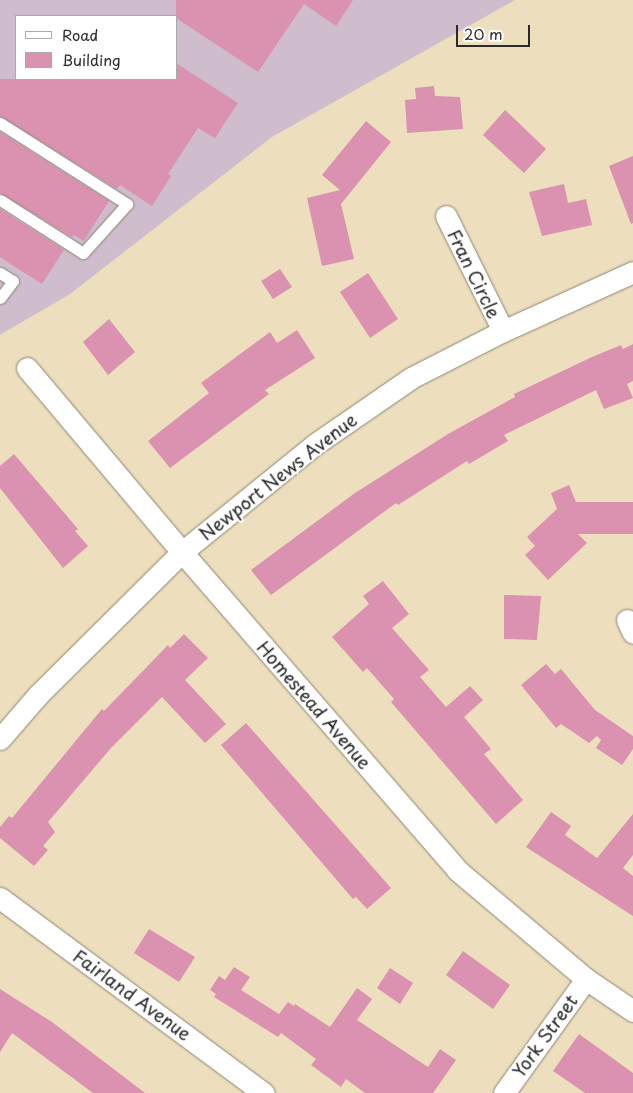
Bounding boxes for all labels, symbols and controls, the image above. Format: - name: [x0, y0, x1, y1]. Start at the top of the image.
- legend: [15, 15, 178, 80]
- scale bar: [458, 15, 532, 47]
- text: 20 m: [464, 22, 503, 45]
- text: Road: [62, 23, 98, 46]
- text: Building: [62, 48, 121, 71]
- street label: Fran Circle: [443, 226, 505, 322]
- street label: Newport News Avenue: [195, 408, 361, 546]
- street label: Homestead Avenue: [253, 637, 375, 773]
- street label: Fairland Avenue: [69, 945, 195, 1045]
- street label: York Street: [508, 990, 582, 1082]

